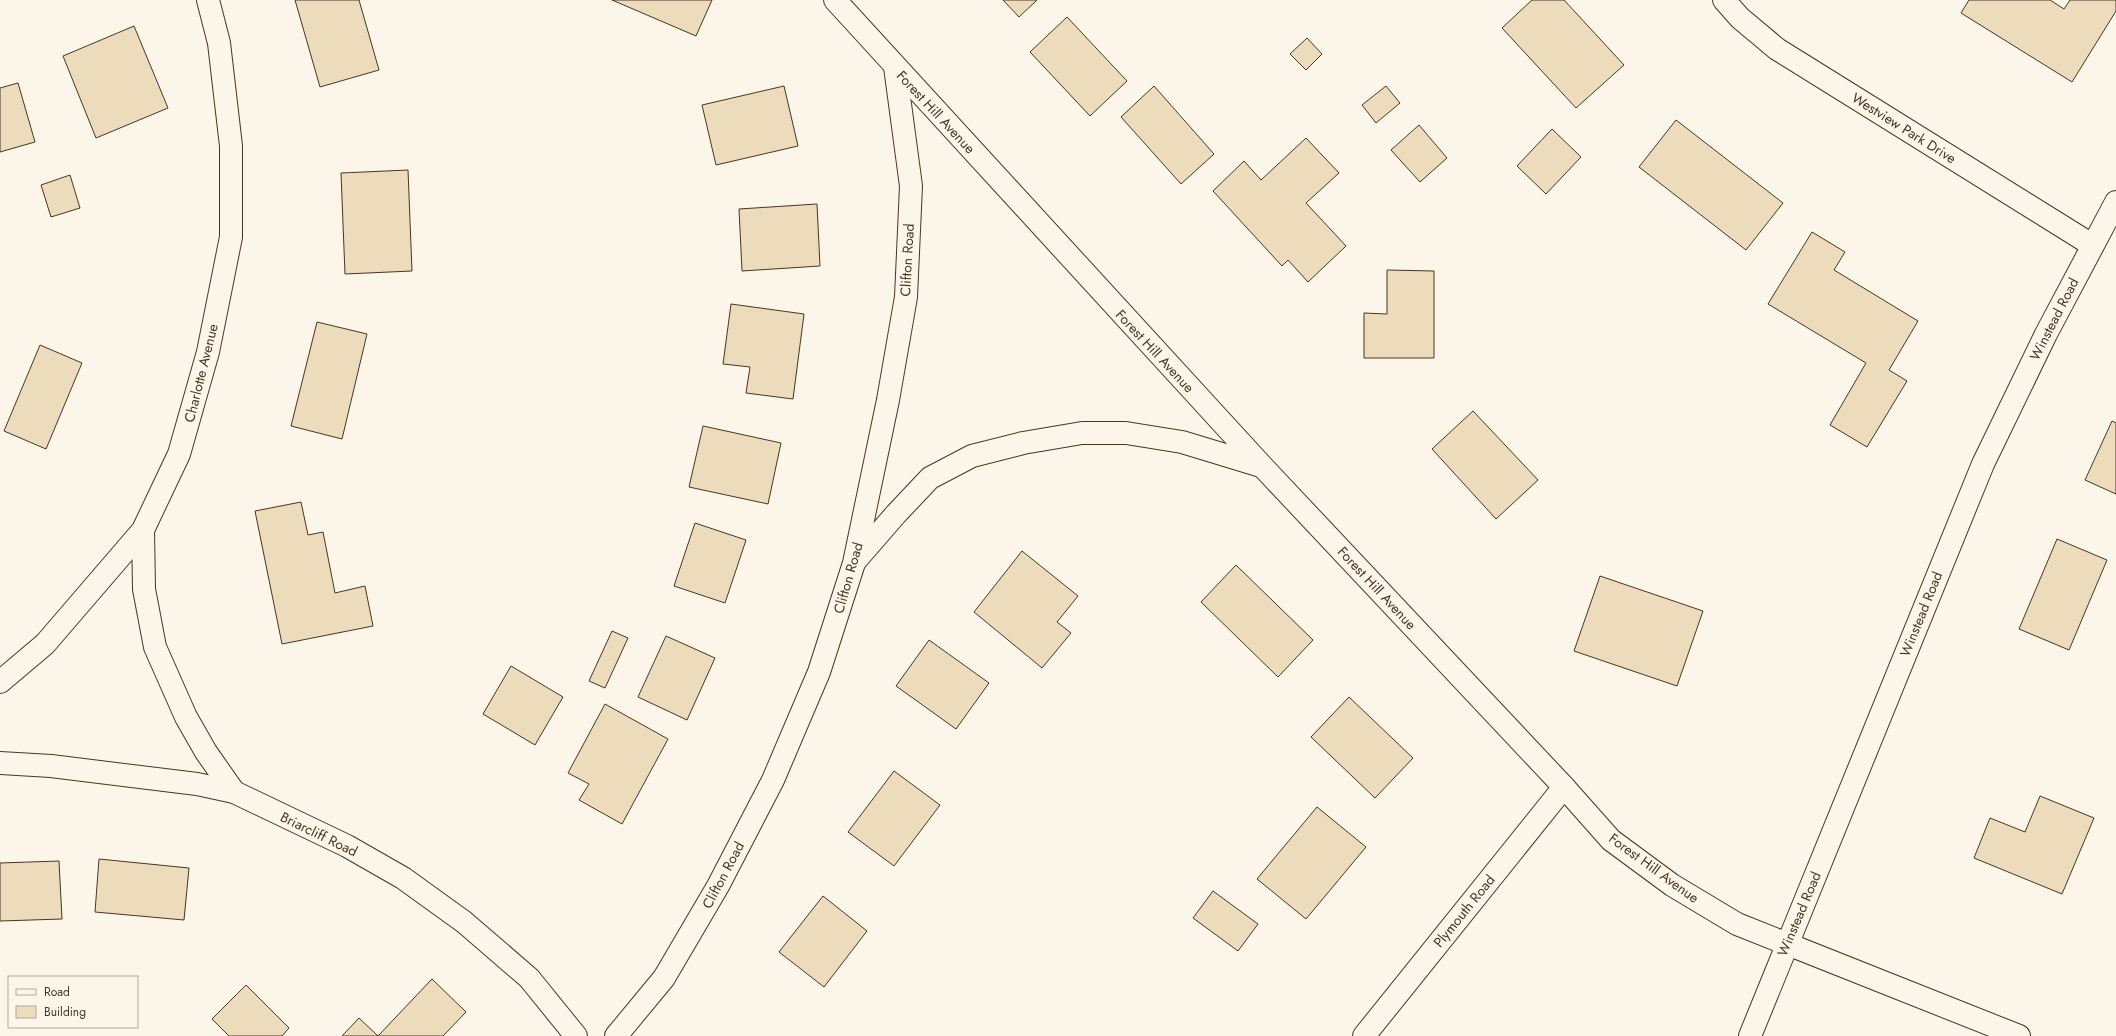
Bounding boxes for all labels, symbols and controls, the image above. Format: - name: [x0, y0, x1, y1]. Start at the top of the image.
- street label: Forest Hill Avenue: [892, 66, 980, 158]
- street label: Westview Park Drive: [1848, 88, 1960, 168]
- street label: Clifton Road: [895, 223, 919, 297]
- street label: Winstead Road: [2025, 274, 2083, 364]
- street label: Forest Hill Avenue: [1111, 305, 1199, 397]
- street label: Charlotte Avenue: [179, 322, 223, 424]
- street label: Clifton Road: [828, 540, 868, 616]
- street label: Forest Hill Avenue: [1333, 542, 1421, 634]
- street label: Winstead Road: [1895, 568, 1947, 660]
- street label: Briarcliff Road: [277, 807, 361, 861]
- street label: Forest Hill Avenue: [1605, 828, 1703, 908]
- street label: Clifton Road: [697, 838, 749, 912]
- street label: Winstead Road: [1772, 869, 1826, 959]
- street label: Plymouth Road: [1429, 870, 1499, 952]
- legend: [8, 976, 138, 1028]
- text: Road: [44, 983, 70, 1001]
- text: Building: [44, 1003, 86, 1021]

